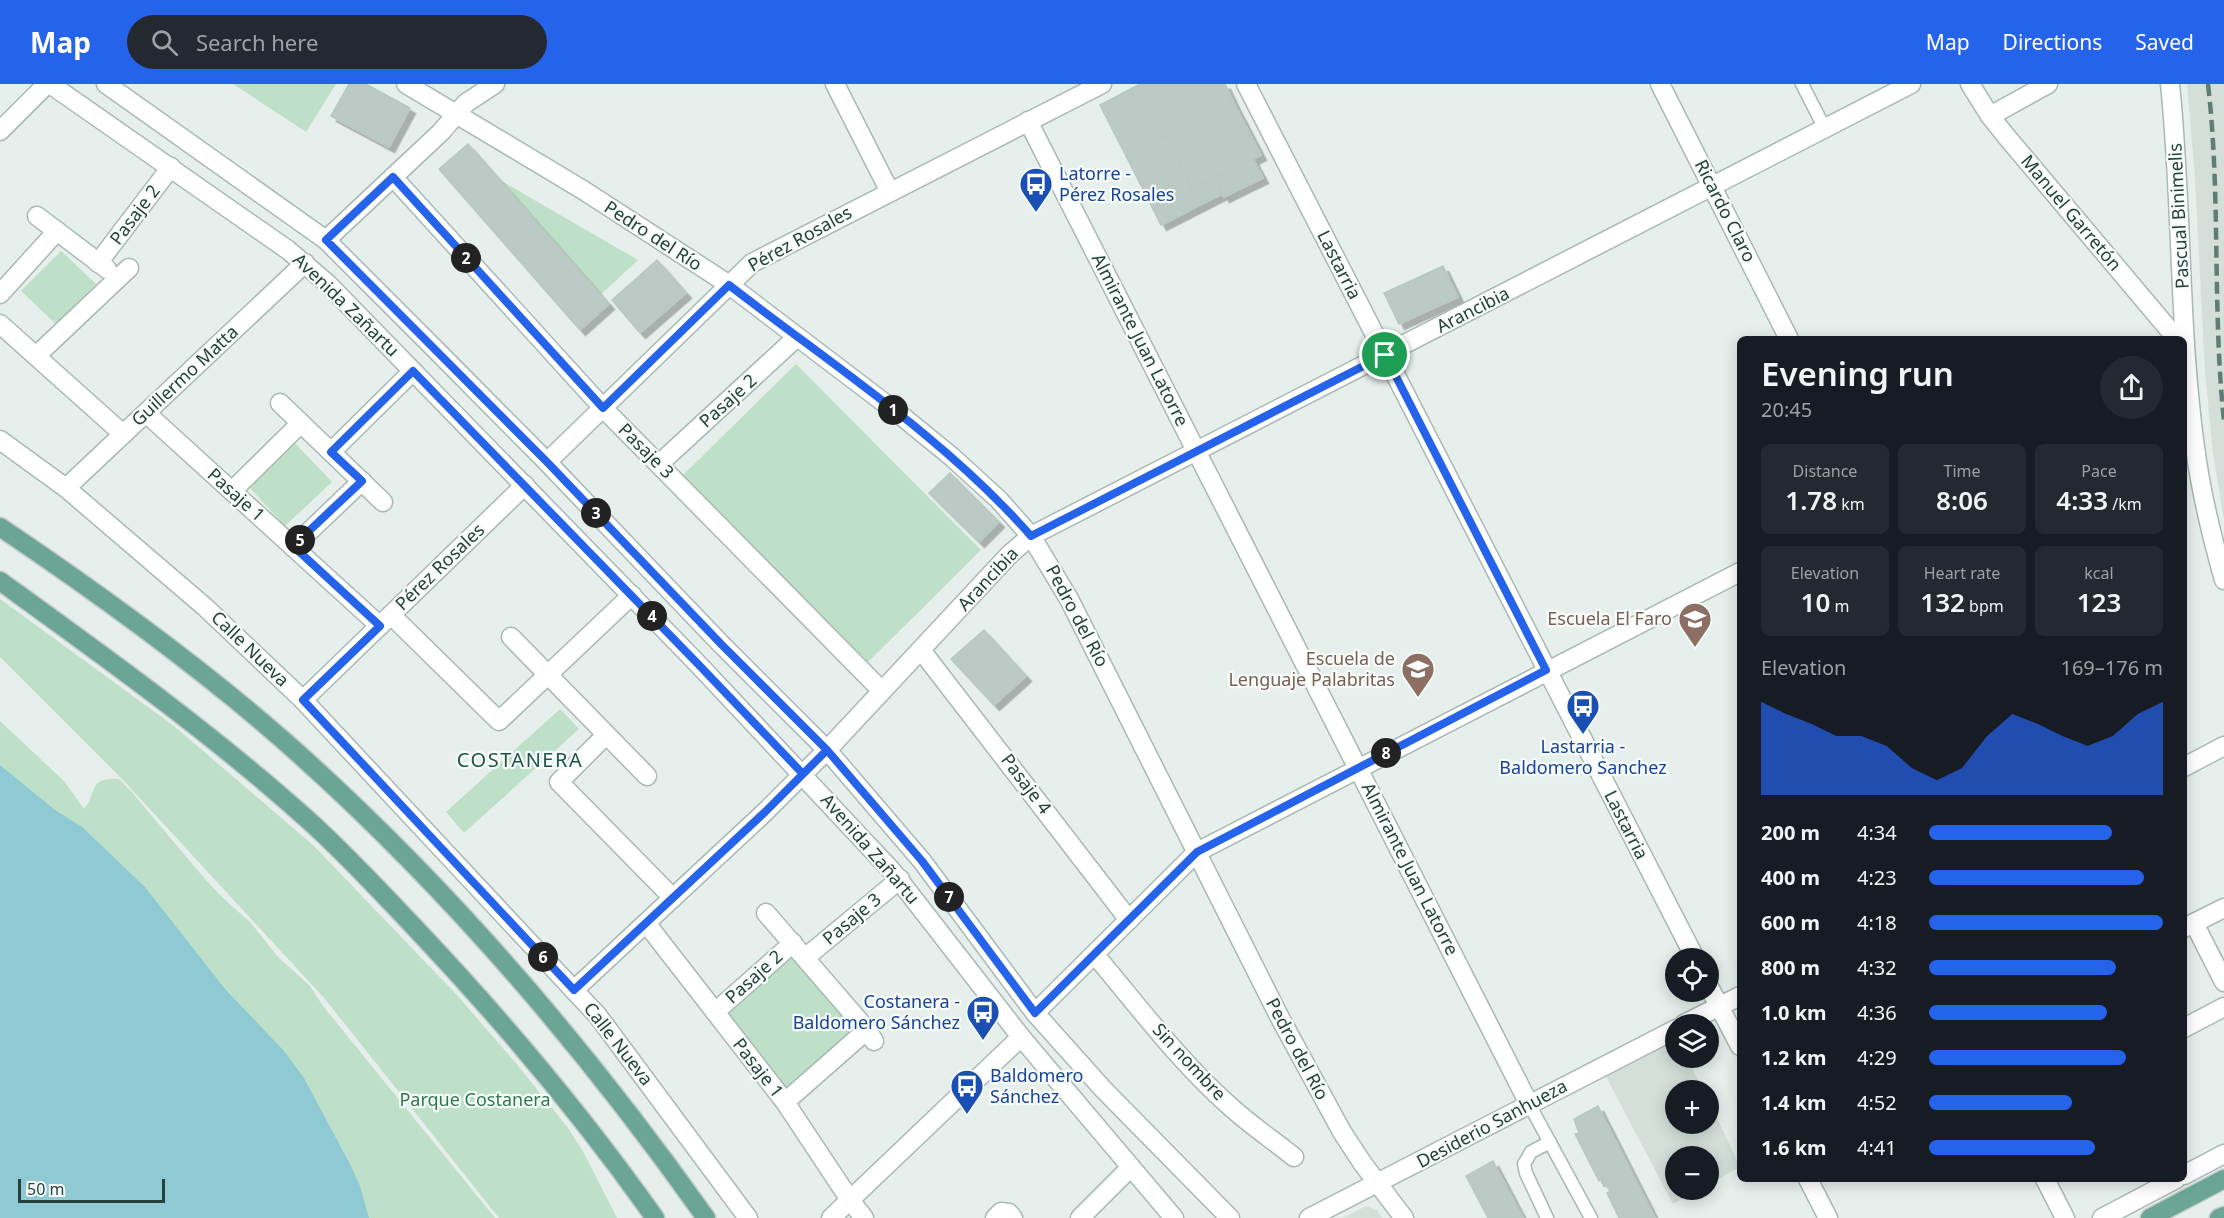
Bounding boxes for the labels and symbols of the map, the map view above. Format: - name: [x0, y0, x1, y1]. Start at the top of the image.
- street label: Pascual Binimelis: [2162, 143, 2194, 289]
- street label: Manuel Garretón: [2016, 149, 2127, 275]
- street label: Ricardo Claro: [1690, 155, 1762, 266]
- place label: Latorre - Pérez Rosales: [1059, 161, 1174, 206]
- bus stop icon: Latorre - Pérez Rosales: [1018, 166, 1054, 213]
- street label: Pasaje 2: [104, 179, 165, 249]
- street label: Pedro del Río: [600, 195, 707, 276]
- street label: Pérez Rosales: [743, 200, 856, 277]
- street label: Lastarria: [1312, 226, 1367, 303]
- pin: 2: [451, 243, 481, 273]
- street label: Avenida Zañartu: [288, 247, 405, 361]
- street label: Almirante Juan Latorre: [1087, 249, 1195, 430]
- street label: Arancibia: [1432, 281, 1513, 338]
- street label: Guillermo Matta: [126, 320, 243, 431]
- pin: [1359, 329, 1410, 380]
- street label: Pasaje 2: [693, 368, 761, 432]
- pin: 1: [878, 395, 908, 425]
- street label: Pasaje 3: [614, 417, 680, 483]
- street label: Pasaje 1: [203, 462, 271, 526]
- pin: 3: [581, 498, 611, 528]
- street label: Pérez Rosales: [389, 518, 489, 615]
- pin: 5: [285, 525, 315, 555]
- street label: Arancibia: [952, 541, 1023, 615]
- street label: Pedro del Río: [1041, 560, 1115, 671]
- pin: 4: [637, 601, 667, 631]
- school or university icon: Escuela El Faro: [1677, 601, 1713, 648]
- street label: Calle Nueva: [207, 605, 295, 691]
- place label: Escuela El Faro: [1547, 606, 1672, 630]
- place label: Escuela de Lenguaje Palabritas: [1228, 646, 1395, 691]
- school or university icon: Escuela de Lenguaje Palabritas: [1400, 651, 1436, 698]
- bus stop icon: Lastarria - Baldomero Sanchez: [1565, 688, 1601, 735]
- place label: Lastarria - Baldomero Sanchez: [1499, 734, 1667, 779]
- pin: 8: [1371, 738, 1401, 768]
- district label: COSTANERA: [457, 746, 583, 773]
- street label: Pasaje 4: [996, 748, 1057, 818]
- street label: Almirante Juan Latorre: [1357, 778, 1465, 959]
- street label: Lastarria: [1599, 786, 1654, 863]
- street label: Avenida Zañartu: [816, 788, 925, 909]
- pin: 7: [934, 882, 964, 912]
- street label: Pasaje 3: [817, 887, 886, 950]
- pin: 6: [528, 942, 558, 972]
- street label: Pasaje 2: [719, 944, 787, 1008]
- place label: Costanera - Baldomero Sánchez: [793, 989, 960, 1034]
- street label: Pedro del Río: [1261, 993, 1335, 1104]
- bus stop icon: Costanera - Baldomero Sánchez: [965, 994, 1001, 1041]
- street label: Calle Nueva: [579, 997, 659, 1090]
- street label: Sin nombre: [1148, 1017, 1232, 1105]
- street label: Pasaje 1: [728, 1033, 790, 1102]
- place label: Baldomero Sánchez: [990, 1063, 1083, 1108]
- bus stop icon: Baldomero Sánchez: [949, 1068, 985, 1115]
- street label: Desiderio Sanhueza: [1412, 1073, 1571, 1173]
- park label: Parque Costanera: [399, 1087, 551, 1111]
- scale bar: [18, 1176, 165, 1204]

